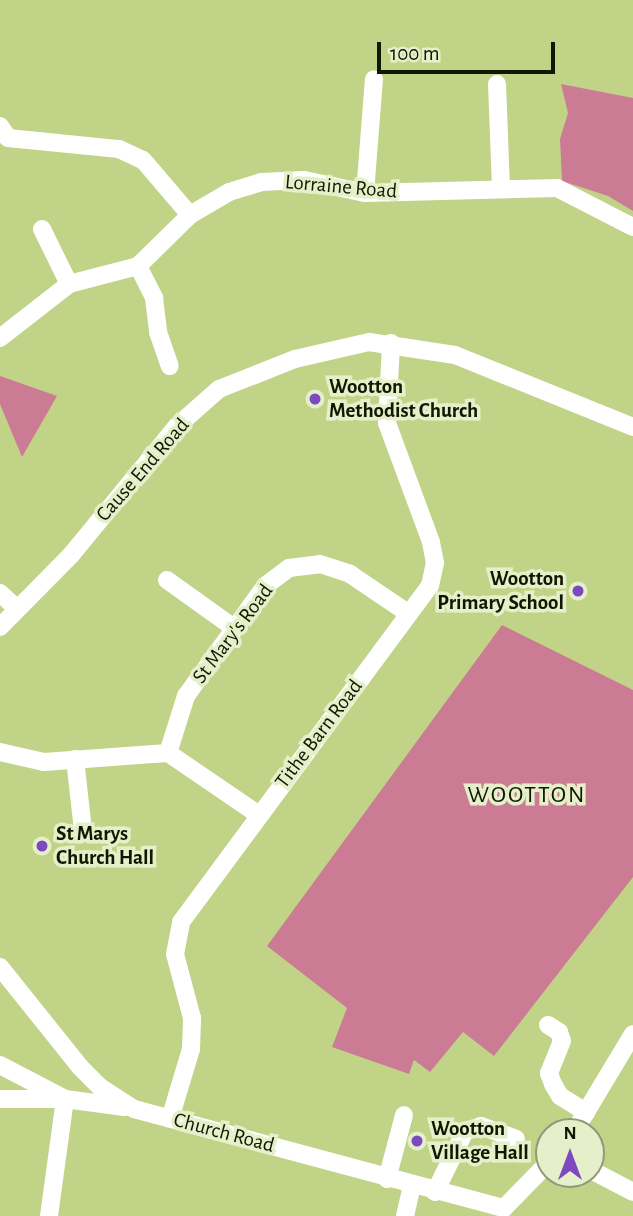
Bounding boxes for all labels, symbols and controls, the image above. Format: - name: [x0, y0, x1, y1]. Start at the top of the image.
- scale bar: [381, 28, 560, 72]
- text: 100 m: [390, 43, 440, 64]
- street label: Lorraine Road: [284, 170, 398, 204]
- place label: Wootton Methodist Church: [329, 374, 478, 424]
- marker: Wootton Methodist Church: [307, 391, 323, 407]
- street label: Cause End Road: [91, 413, 195, 527]
- place label: Wootton Primary School: [437, 566, 564, 616]
- street label: St Mary's Road: [187, 579, 279, 689]
- marker: Wootton Primary School: [570, 583, 586, 599]
- street label: Tithe Barn Road: [270, 675, 368, 793]
- district label: WOOTTON: [468, 782, 586, 810]
- place label: St Marys Church Hall: [56, 821, 154, 871]
- marker: St Marys Church Hall: [34, 838, 50, 854]
- street label: Church Road: [171, 1107, 277, 1159]
- place label: Wootton Village Hall: [431, 1116, 529, 1166]
- north arrow: [535, 1118, 605, 1188]
- text: N: [563, 1124, 577, 1143]
- marker: Wootton Village Hall: [409, 1133, 425, 1149]

